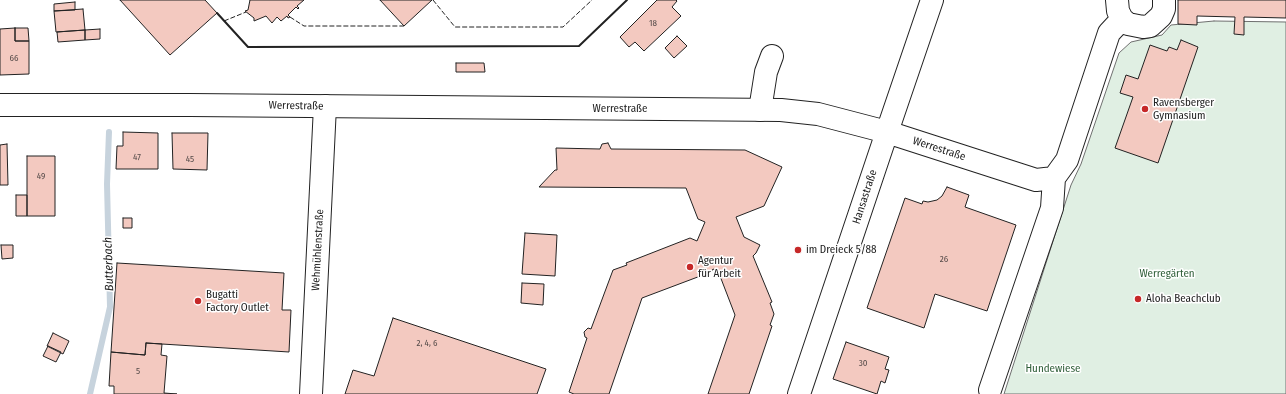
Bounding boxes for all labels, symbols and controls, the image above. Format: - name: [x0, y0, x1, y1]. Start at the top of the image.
- house number: 18: [649, 18, 657, 28]
- house number: 66: [10, 53, 18, 63]
- place label: Ravensberger Gymnasium: [1153, 96, 1214, 122]
- street label: Werrestraße: [268, 99, 324, 113]
- street label: Werrestraße: [593, 102, 647, 116]
- marker: Ravensberger Gymnasium: [1140, 104, 1150, 114]
- street label: Werrestraße: [911, 134, 967, 164]
- house number: 47: [133, 152, 141, 162]
- house number: 45: [186, 154, 194, 164]
- street label: Hansastraße: [850, 168, 880, 226]
- house number: 49: [37, 171, 45, 181]
- street label: Wehmühlenstraße: [309, 209, 327, 291]
- water label: Butterbach: [101, 237, 117, 291]
- place label: im Dreieck 5/88: [806, 243, 876, 257]
- marker: im Dreieck 5/88: [793, 245, 803, 255]
- place label: Agentur für Arbeit: [698, 254, 741, 280]
- house number: 26: [940, 254, 948, 264]
- marker: Agentur für Arbeit: [685, 262, 695, 272]
- park label: Werregärten: [1139, 267, 1195, 281]
- place label: Bugatti Factory Outlet: [206, 288, 269, 314]
- place label: Aloha Beachclub: [1146, 292, 1221, 306]
- marker: Aloha Beachclub: [1133, 294, 1143, 304]
- marker: Bugatti Factory Outlet: [193, 296, 203, 306]
- house number: 2, 4, 6: [417, 338, 437, 348]
- house number: 30: [859, 358, 867, 368]
- park label: Hundewiese: [1025, 362, 1081, 376]
- house number: 5: [136, 366, 140, 376]

